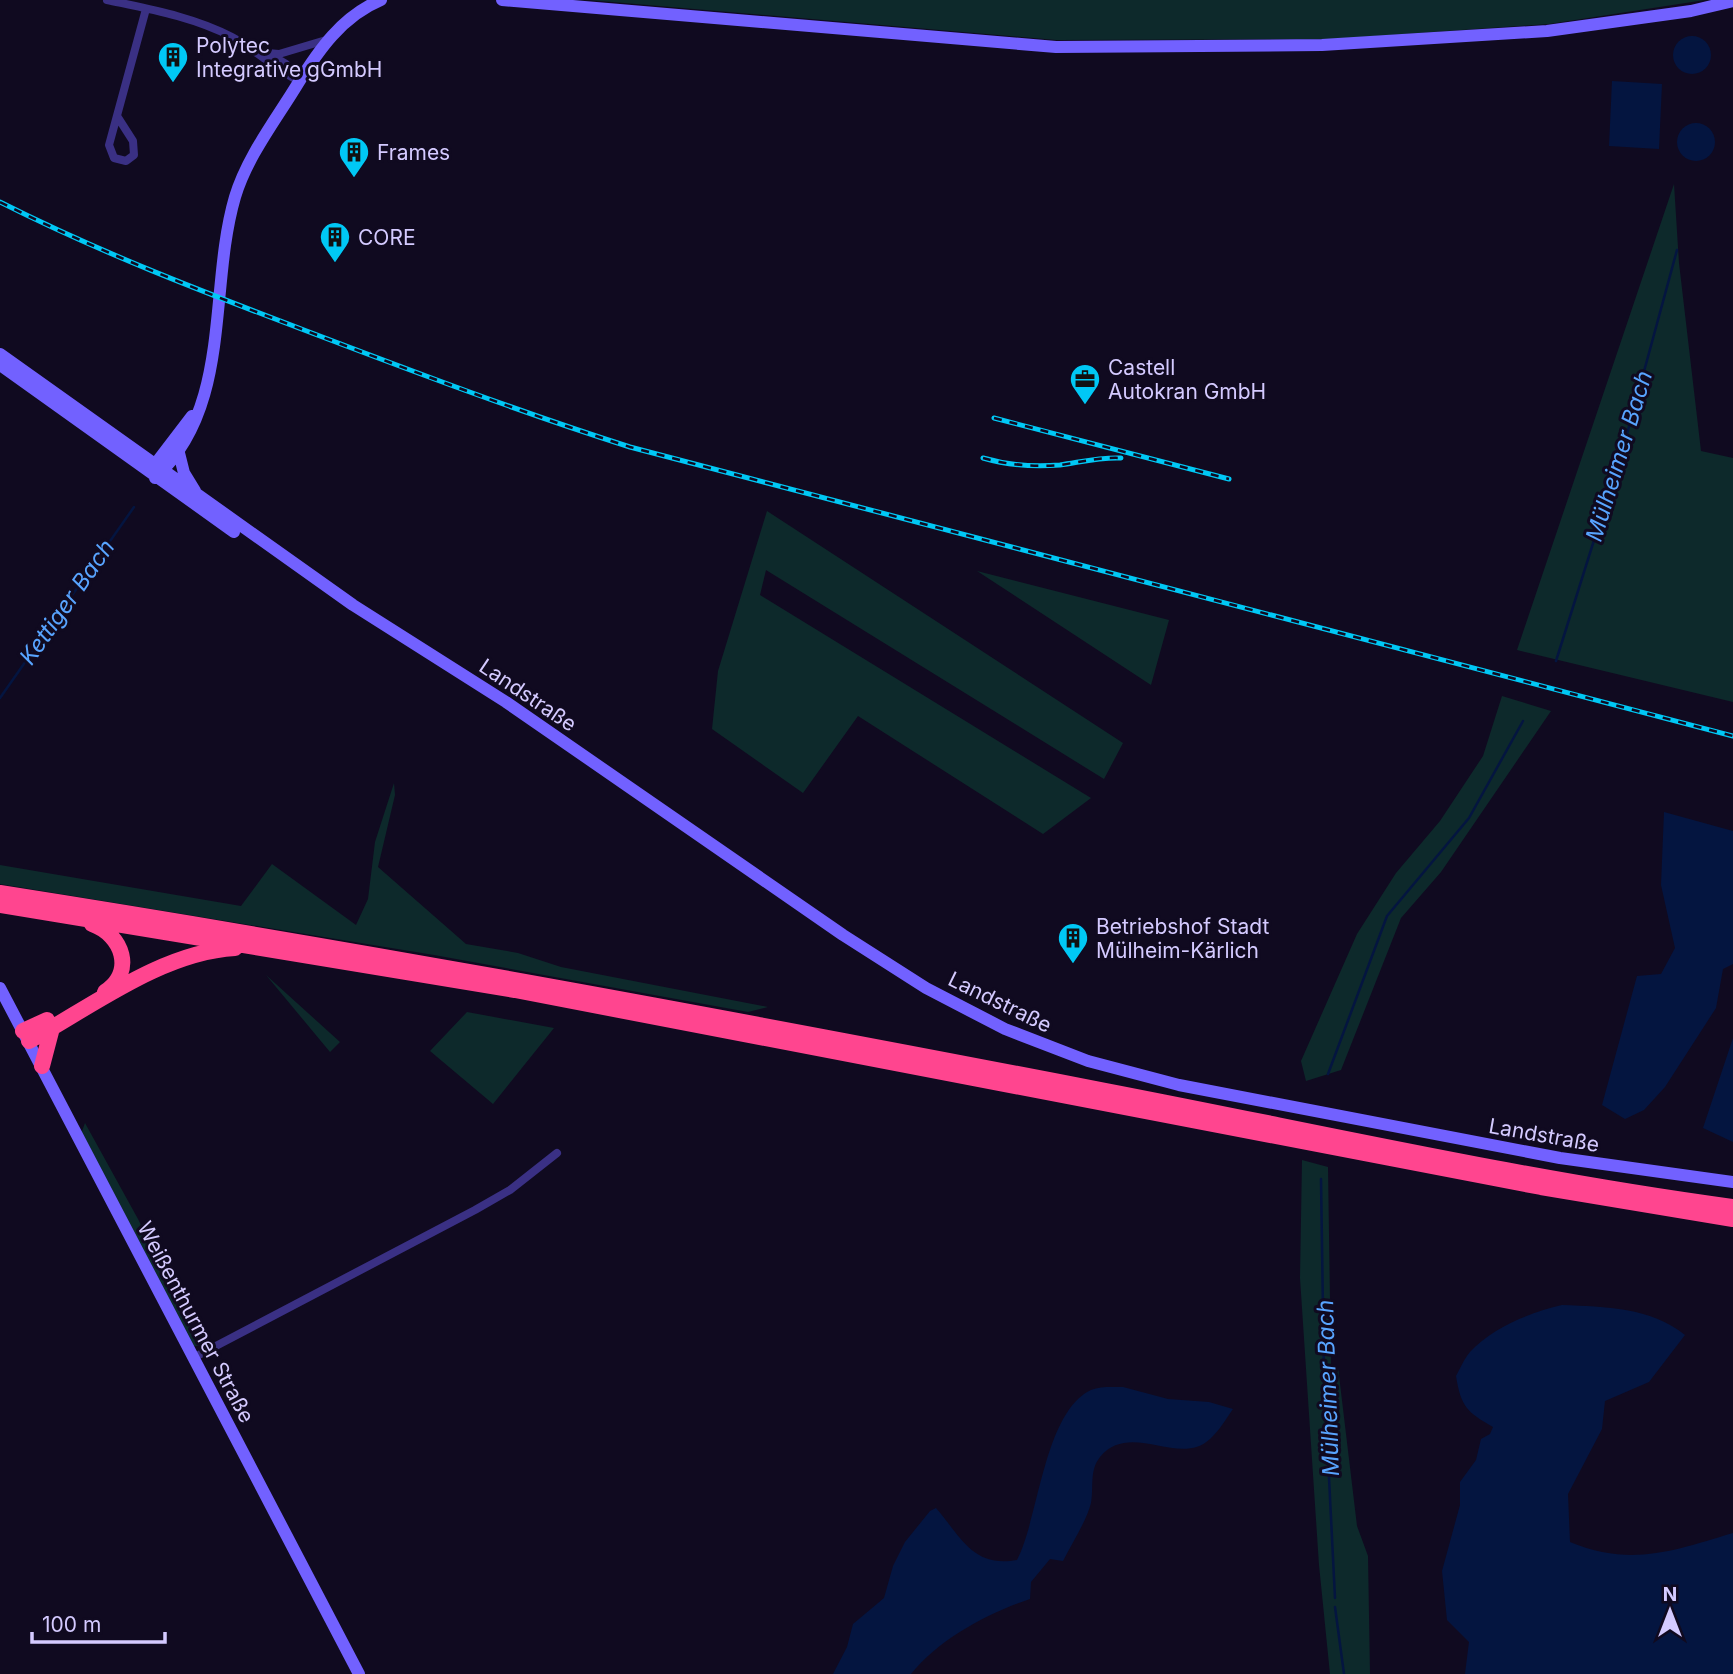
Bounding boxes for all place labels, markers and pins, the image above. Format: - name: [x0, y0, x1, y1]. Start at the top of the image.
- place label: Polytec Integrative gGmbH: [196, 33, 382, 82]
- building icon: Polytec Integrative gGmbH: [156, 40, 190, 84]
- building icon: Frames: [337, 135, 371, 179]
- place label: Frames: [377, 140, 450, 165]
- building icon: CORE: [318, 220, 352, 264]
- place label: CORE: [358, 225, 416, 250]
- place label: Castell Autokran GmbH: [1108, 355, 1266, 404]
- office icon: Castell Autokran GmbH: [1068, 362, 1102, 406]
- place label: Betriebshof Stadt Mülheim-Kärlich: [1096, 914, 1269, 963]
- building icon: Betriebshof Stadt Mülheim-Kärlich: [1056, 921, 1090, 965]

